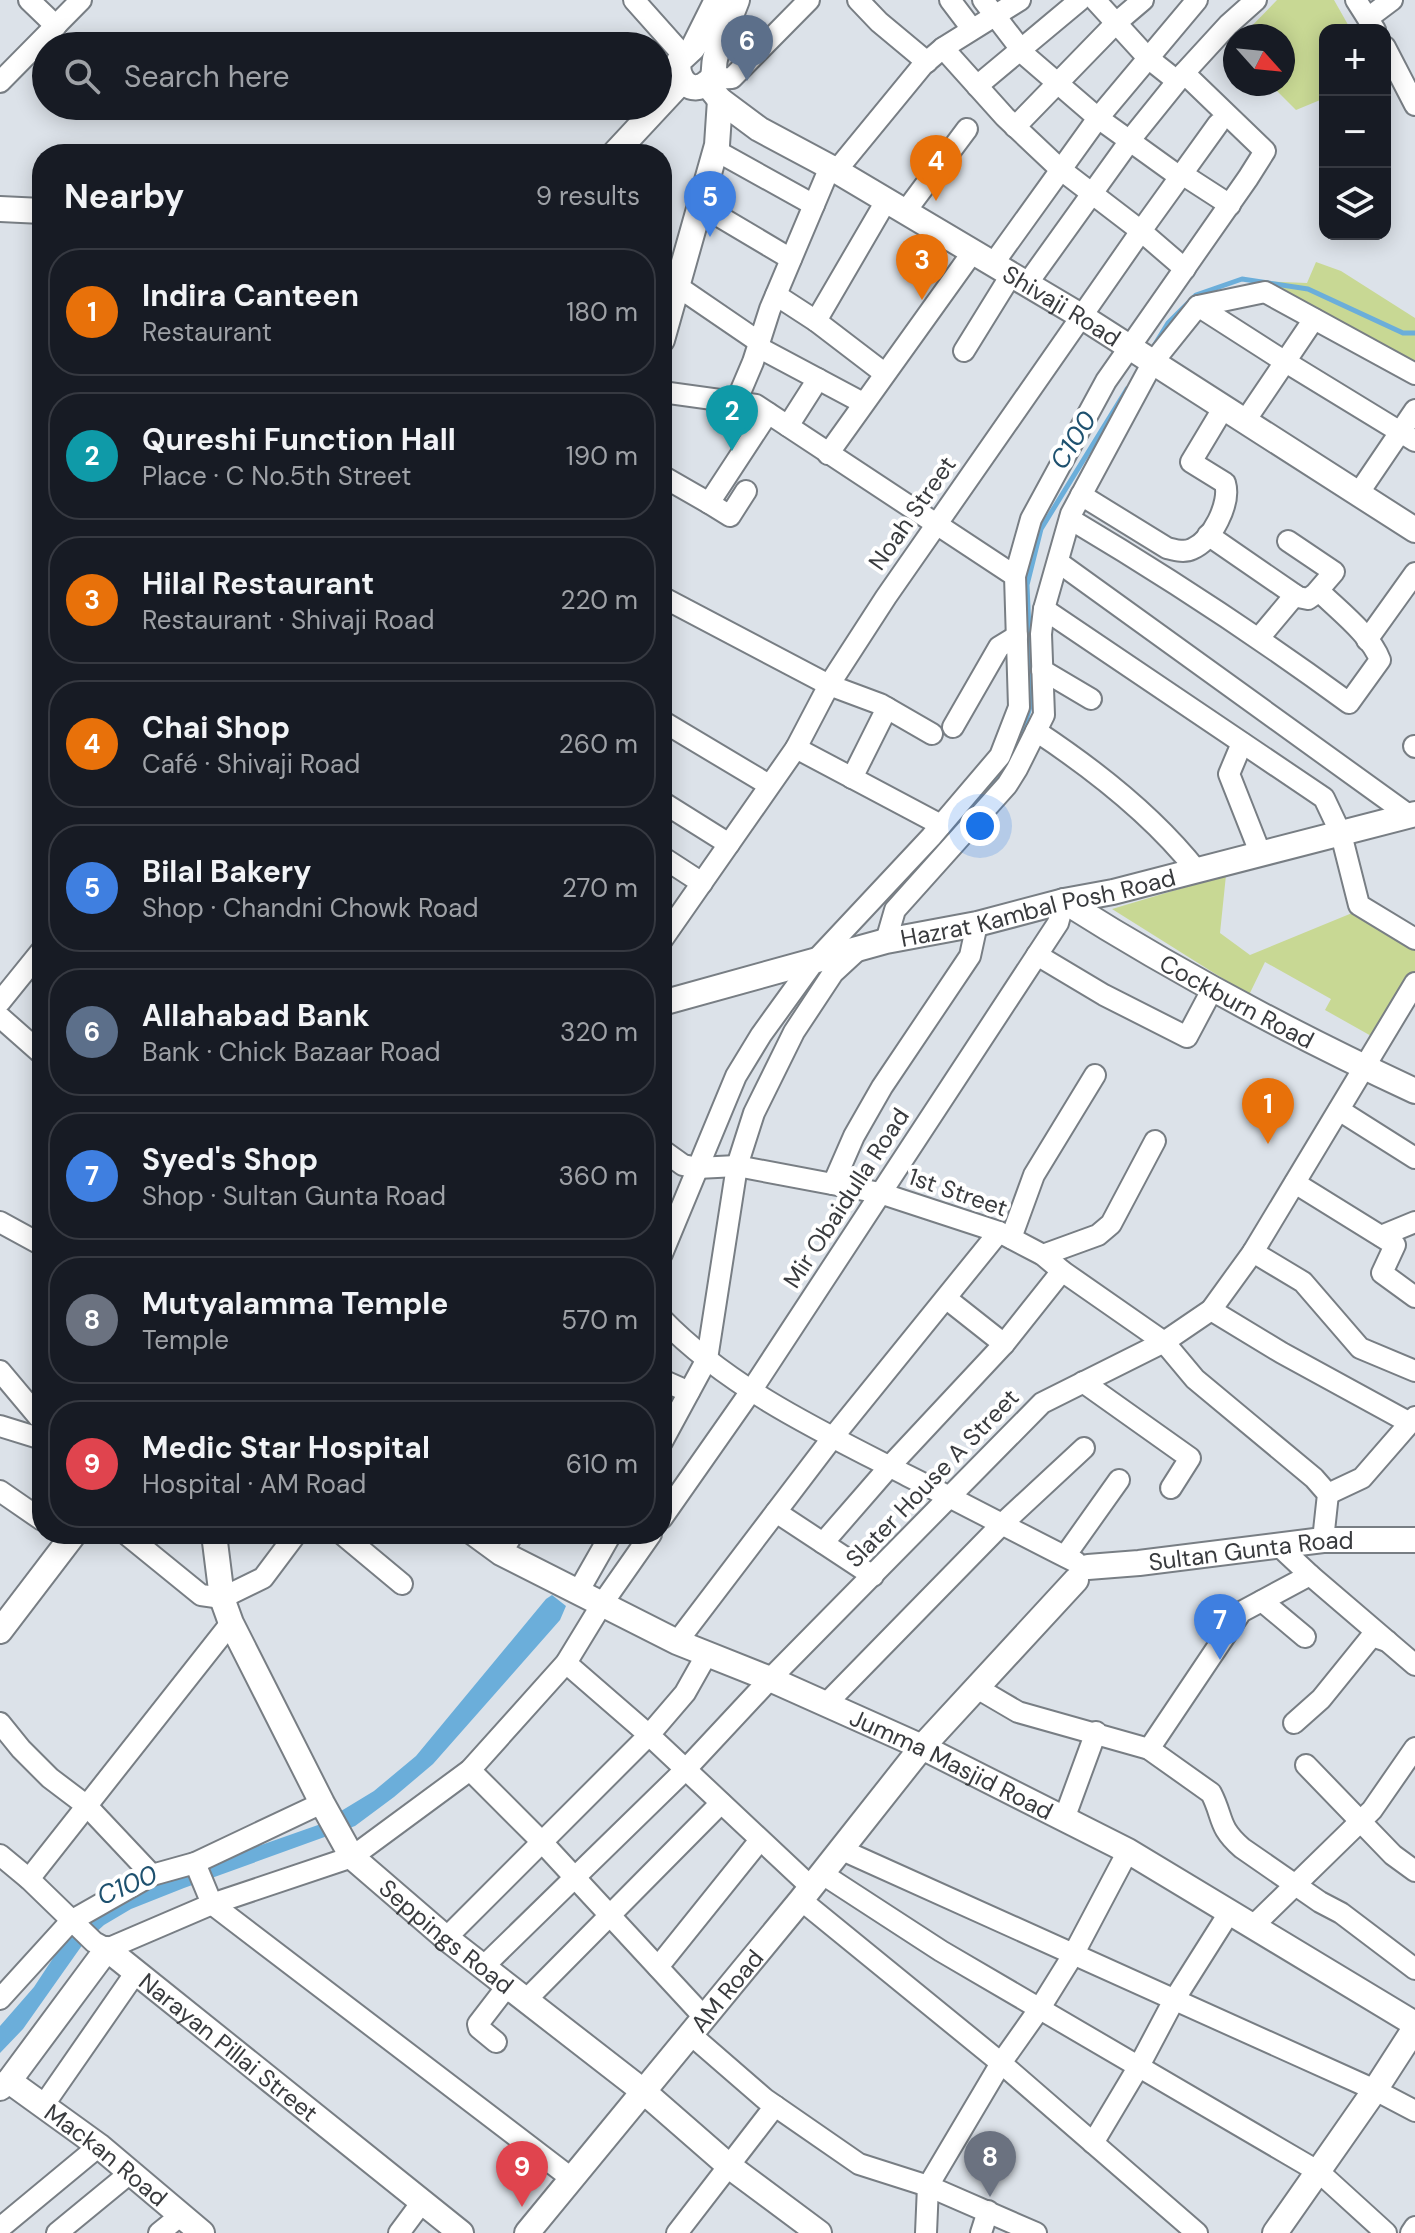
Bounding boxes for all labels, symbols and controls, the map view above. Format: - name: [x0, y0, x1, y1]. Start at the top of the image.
- pin: 6: [721, 15, 773, 81]
- north arrow: [1223, 24, 1295, 96]
- map controls: [1319, 24, 1391, 240]
- button: +: [1319, 24, 1391, 96]
- search box: [32, 32, 672, 120]
- icon: search: [60, 54, 104, 98]
- text: Search here: [124, 57, 290, 96]
- button: −: [1319, 96, 1391, 168]
- pin: 4: [910, 135, 962, 201]
- button: layers: [1319, 168, 1391, 240]
- pin: 5: [684, 171, 736, 237]
- text: Nearby: [64, 174, 184, 219]
- text: 9 results: [536, 179, 640, 213]
- pin: 3: [896, 234, 948, 300]
- street label: Shivaji Road: [997, 258, 1127, 353]
- text: Indira Canteen: [142, 276, 359, 315]
- text: 1: [87, 295, 97, 329]
- text: 180 m: [566, 295, 638, 329]
- text: Restaurant: [142, 315, 272, 349]
- pin: 2: [706, 385, 758, 451]
- water label: C100: [1042, 404, 1104, 476]
- text: Qureshi Function Hall: [142, 420, 456, 459]
- text: 2: [84, 439, 100, 473]
- text: 190 m: [566, 439, 638, 473]
- street label: Noah Street: [861, 450, 963, 576]
- text: Place · C No.5th Street: [142, 459, 411, 493]
- text: Hilal Restaurant: [142, 564, 374, 603]
- text: 3: [84, 583, 100, 617]
- text: 220 m: [560, 583, 638, 617]
- text: Restaurant · Shivaji Road: [142, 603, 434, 637]
- text: Chai Shop: [142, 708, 290, 747]
- text: 4: [84, 727, 100, 761]
- text: 260 m: [559, 727, 638, 761]
- text: Café · Shivaji Road: [142, 747, 360, 781]
- your location: [960, 806, 1000, 846]
- text: Bilal Bakery: [142, 852, 311, 891]
- street label: Hazrat Kambal Posh Road: [898, 861, 1179, 953]
- text: 5: [84, 871, 100, 905]
- text: 270 m: [562, 871, 638, 905]
- text: Shop · Chandni Chowk Road: [142, 891, 479, 925]
- street label: Cockburn Road: [1154, 947, 1320, 1055]
- text: Allahabad Bank: [142, 996, 370, 1035]
- text: 6: [84, 1015, 100, 1049]
- text: 320 m: [560, 1015, 638, 1049]
- text: Bank · Chick Bazaar Road: [142, 1035, 441, 1069]
- pin: 1: [1242, 1078, 1294, 1144]
- street label: Mir Obaidulla Road: [776, 1102, 916, 1294]
- text: Syed's Shop: [142, 1140, 318, 1179]
- text: 7: [85, 1159, 99, 1193]
- text: 360 m: [558, 1159, 638, 1193]
- street label: 1st Street: [904, 1161, 1012, 1223]
- text: Shop · Sultan Gunta Road: [142, 1179, 446, 1213]
- text: Mutyalamma Temple: [142, 1284, 448, 1323]
- text: 8: [84, 1303, 100, 1337]
- text: 570 m: [561, 1303, 638, 1337]
- text: Temple: [142, 1323, 229, 1357]
- street label: Slater House A Street: [839, 1382, 1025, 1574]
- text: Medic Star Hospital: [142, 1428, 430, 1467]
- text: 9: [84, 1447, 100, 1481]
- text: 610 m: [566, 1447, 638, 1481]
- text: Hospital · AM Road: [142, 1467, 366, 1501]
- street label: Sultan Gunta Road: [1147, 1524, 1354, 1577]
- pin: 7: [1194, 1594, 1246, 1660]
- street label: Jumma Masjid Road: [845, 1701, 1059, 1826]
- water label: C100: [92, 1857, 163, 1913]
- street label: Seppings Road: [373, 1872, 520, 2000]
- street label: AM Road: [683, 1943, 770, 2038]
- street label: Narayan Pillai Street: [133, 1966, 325, 2128]
- street label: Mackan Road: [39, 2097, 174, 2213]
- pin: 8: [964, 2131, 1016, 2197]
- pin: 9: [496, 2141, 548, 2207]

